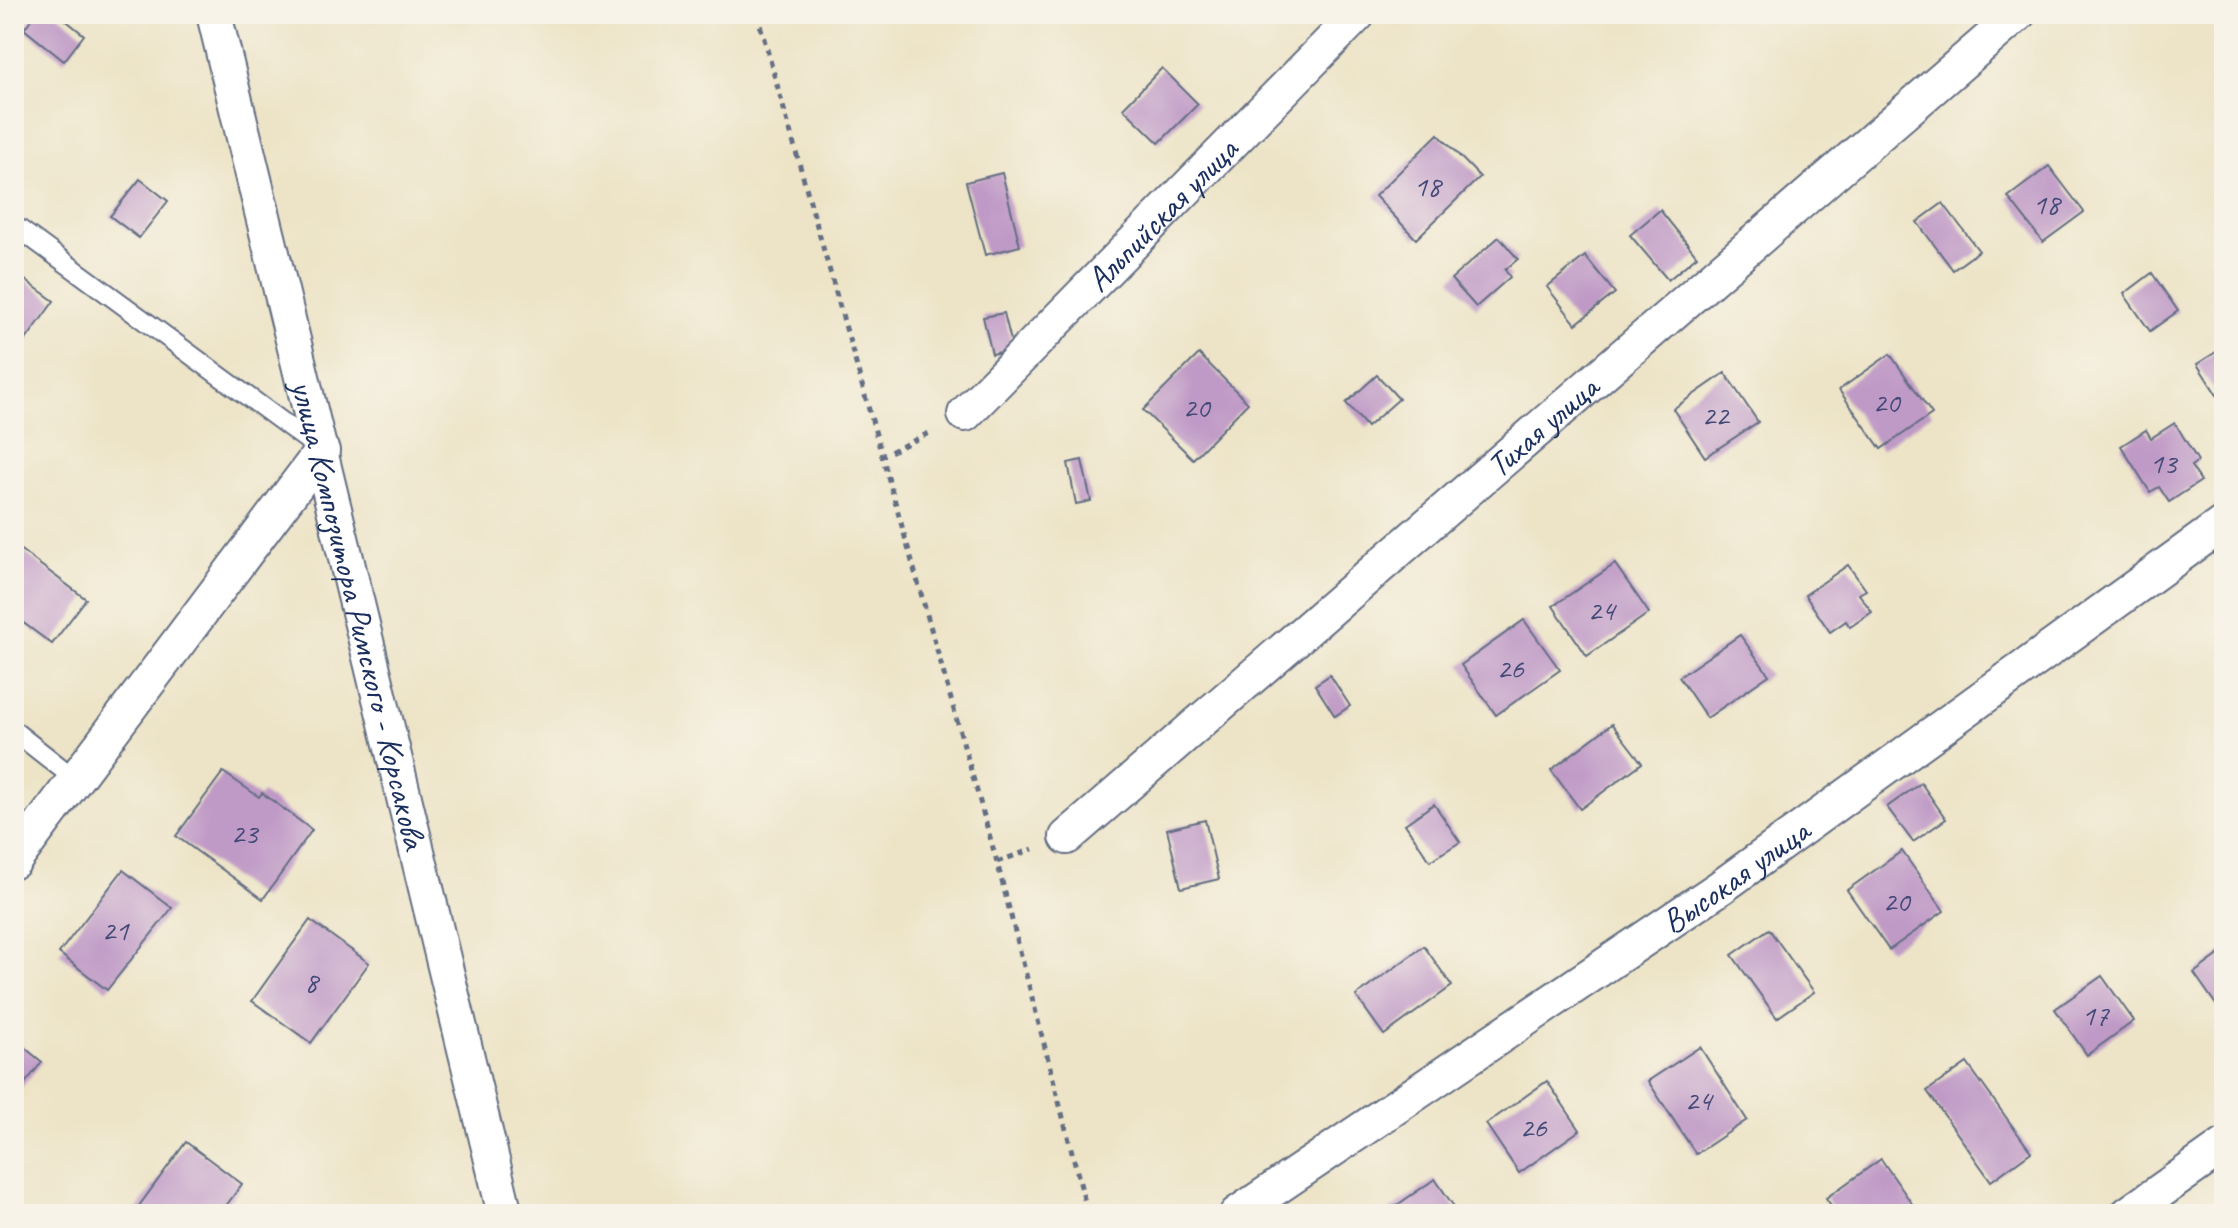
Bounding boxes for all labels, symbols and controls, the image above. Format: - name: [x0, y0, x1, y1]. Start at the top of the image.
- street label: Альпийская улица: [1076, 127, 1248, 300]
- house number: 18: [1414, 167, 1443, 205]
- house number: 18: [2033, 185, 2062, 223]
- street label: Тихая улица: [1477, 364, 1609, 486]
- street label: улица Композитора Римского - Корсакова: [282, 374, 438, 855]
- house number: 20: [1873, 383, 1902, 421]
- house number: 20: [1183, 388, 1212, 426]
- house number: 22: [1702, 396, 1731, 434]
- house number: 13: [2150, 444, 2179, 482]
- house number: 24: [1588, 591, 1617, 629]
- house number: 26: [1497, 649, 1525, 687]
- street label: Высокая улица: [1653, 807, 1820, 943]
- house number: 23: [231, 814, 260, 852]
- house number: 20: [1883, 882, 1912, 920]
- house number: 21: [102, 911, 130, 949]
- house number: 8: [304, 963, 320, 1001]
- house number: 17: [2082, 996, 2110, 1034]
- house number: 24: [1685, 1081, 1714, 1119]
- house number: 26: [1520, 1108, 1548, 1146]

